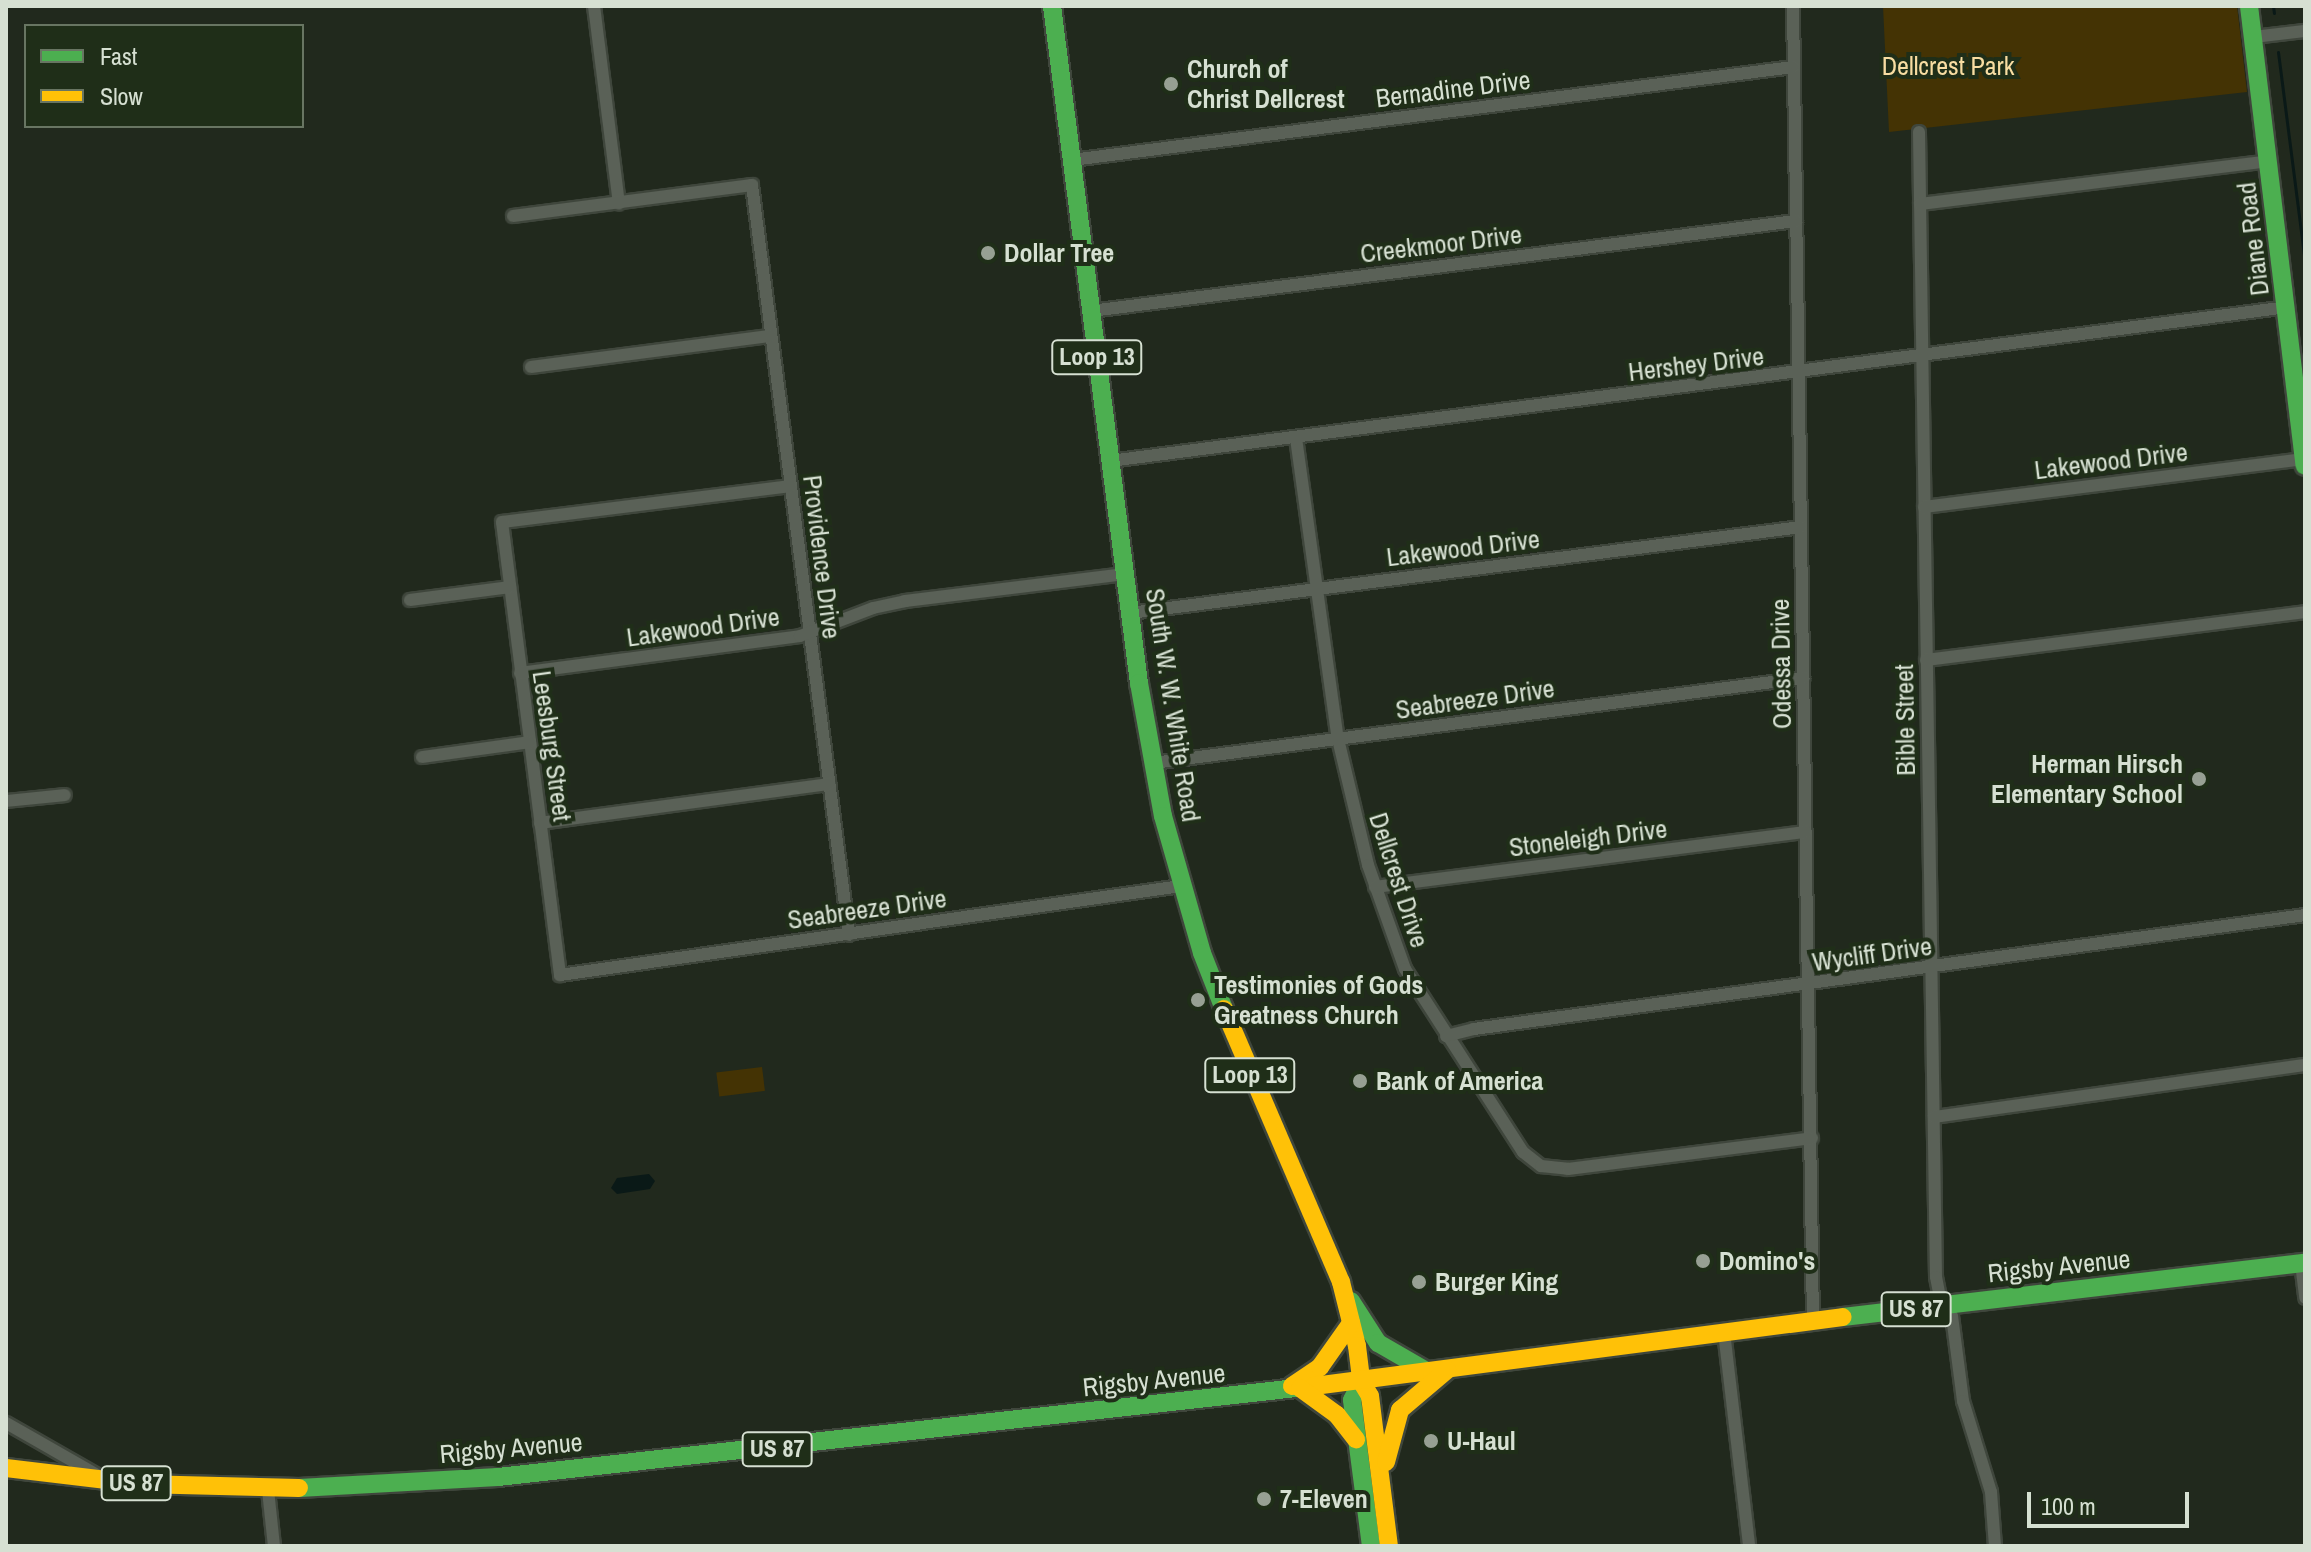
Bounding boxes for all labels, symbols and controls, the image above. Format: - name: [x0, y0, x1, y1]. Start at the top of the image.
- legend: [24, 24, 304, 128]
- text: Fast: [100, 40, 137, 72]
- park label: Dellcrest Park: [1882, 50, 2014, 82]
- place label: Church of Christ Dellcrest: [1187, 53, 1345, 114]
- street label: Bernadine Drive: [1374, 64, 1532, 114]
- marker: Church of Christ Dellcrest: [1162, 75, 1180, 93]
- text: Slow: [100, 80, 143, 112]
- street label: Diane Road: [2231, 181, 2275, 297]
- street label: Creekmoor Drive: [1359, 219, 1523, 269]
- place label: Dollar Tree: [1004, 237, 1114, 269]
- marker: Dollar Tree: [979, 244, 997, 262]
- road number: Loop 13: [1051, 337, 1143, 377]
- street label: Hershey Drive: [1626, 340, 1766, 388]
- street label: Lakewood Drive: [2033, 436, 2189, 486]
- street label: Providence Drive: [796, 473, 848, 641]
- street label: Lakewood Drive: [1385, 523, 1541, 573]
- street label: South W. W. White Road: [1139, 586, 1207, 824]
- street label: Odessa Drive: [1764, 599, 1798, 729]
- street label: Lakewood Drive: [625, 601, 781, 653]
- street label: Bible Street: [1888, 664, 1922, 776]
- street label: Leesburg Street: [526, 669, 578, 823]
- street label: Seabreeze Drive: [1394, 672, 1556, 726]
- place label: Herman Hirsch Elementary School: [1991, 748, 2183, 810]
- marker: Herman Hirsch Elementary School: [2190, 770, 2208, 788]
- street label: Dellcrest Drive: [1363, 809, 1435, 951]
- street label: Stoneleigh Drive: [1507, 813, 1669, 863]
- street label: Seabreeze Drive: [786, 882, 948, 936]
- street label: Wycliff Drive: [1810, 930, 1934, 978]
- place label: Testimonies of Gods Greatness Church: [1214, 969, 1423, 1030]
- marker: Testimonies of Gods Greatness Church: [1189, 991, 1207, 1009]
- road number: Loop 13: [1204, 1055, 1296, 1095]
- place label: Bank of America: [1376, 1065, 1544, 1097]
- marker: Bank of America: [1351, 1072, 1369, 1090]
- street label: Rigsby Avenue: [1986, 1243, 2132, 1289]
- place label: Domino's: [1719, 1245, 1815, 1277]
- marker: Domino's: [1694, 1252, 1712, 1270]
- place label: Burger King: [1435, 1266, 1558, 1298]
- marker: Burger King: [1410, 1273, 1428, 1291]
- road number: US 87: [1880, 1289, 1952, 1329]
- street label: Rigsby Avenue: [1081, 1357, 1227, 1403]
- place label: U-Haul: [1447, 1425, 1516, 1457]
- street label: Rigsby Avenue: [438, 1426, 584, 1470]
- road number: US 87: [741, 1429, 813, 1469]
- marker: U-Haul: [1422, 1432, 1440, 1450]
- road number: US 87: [100, 1463, 172, 1503]
- scale bar: [2031, 1476, 2193, 1526]
- place label: 7-Eleven: [1280, 1483, 1368, 1515]
- marker: 7-Eleven: [1255, 1490, 1273, 1508]
- text: 100 m: [2041, 1490, 2096, 1522]

